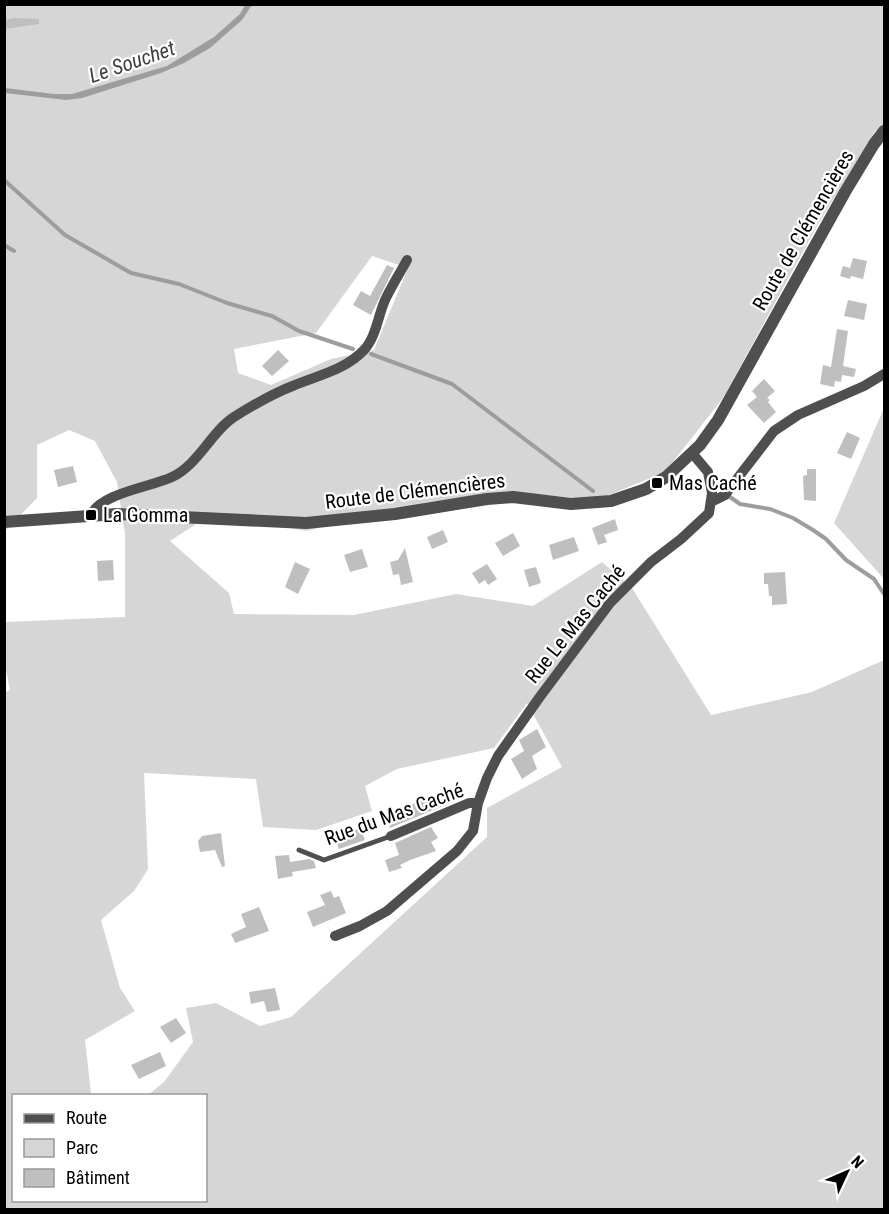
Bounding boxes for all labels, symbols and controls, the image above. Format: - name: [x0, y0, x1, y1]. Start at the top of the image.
- water label: Le Souchet: [86, 36, 179, 88]
- street label: Route de Clémencières: [747, 146, 859, 314]
- street label: Route de Clémencières: [324, 468, 506, 514]
- place label: Mas Caché: [669, 471, 757, 495]
- marker: Mas Caché: [650, 476, 664, 490]
- place label: La Gomma: [103, 503, 188, 527]
- marker: La Gomma: [84, 508, 98, 522]
- street label: Rue Le Mas Caché: [520, 560, 630, 688]
- street label: Rue du Mas Caché: [321, 778, 467, 850]
- legend: [12, 1094, 207, 1202]
- text: Route: [66, 1107, 107, 1128]
- text: Parc: [66, 1137, 98, 1158]
- north arrow: [817, 1142, 877, 1202]
- text: N: [847, 1152, 868, 1172]
- text: Bâtiment: [66, 1167, 130, 1188]

